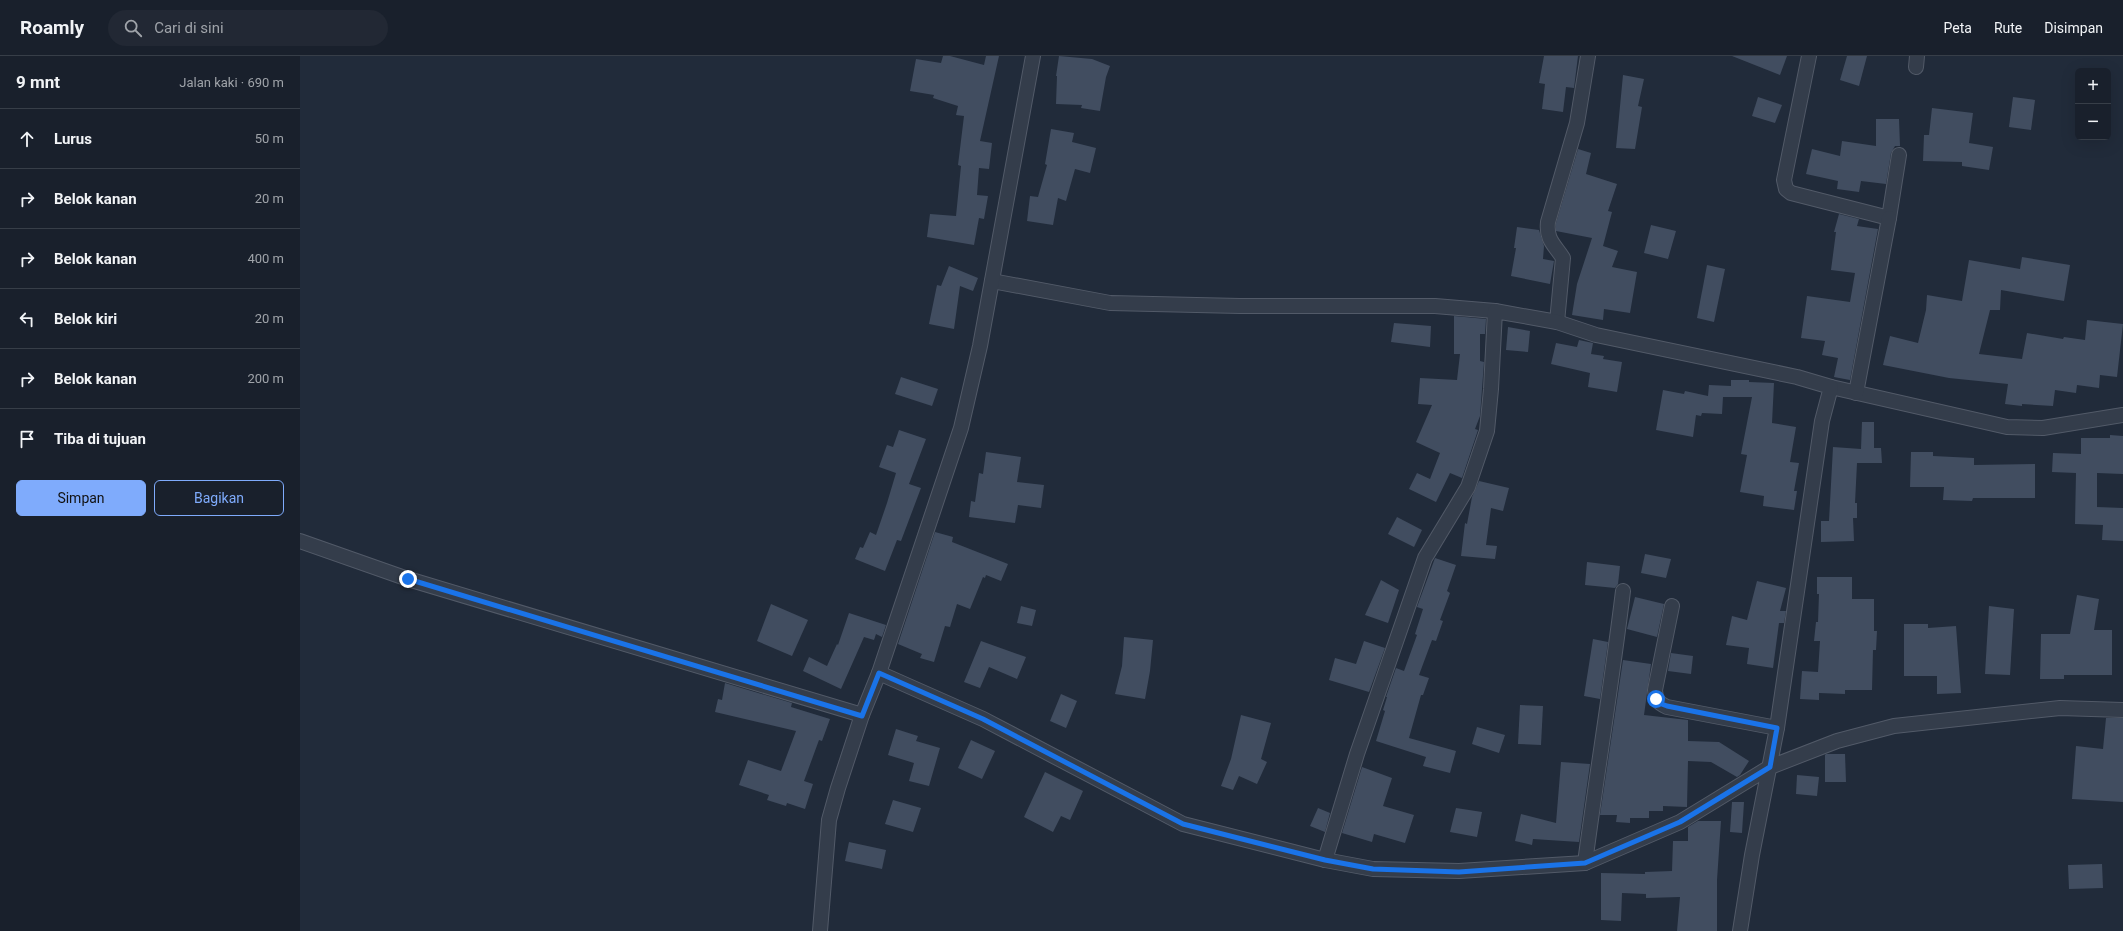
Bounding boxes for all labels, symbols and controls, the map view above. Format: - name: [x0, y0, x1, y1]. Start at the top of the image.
- search box: [108, 10, 388, 46]
- text: Roamly: [20, 16, 84, 39]
- icon: search: [122, 17, 144, 39]
- text: Cari di sini: [154, 19, 224, 37]
- text: Peta: [1944, 20, 1972, 36]
- text: Rute: [1994, 20, 2022, 36]
- text: Disimpan: [2044, 20, 2103, 36]
- map controls: [2075, 68, 2111, 140]
- button: +: [2075, 68, 2111, 104]
- text: 9 mnt: [16, 72, 60, 92]
- text: Jalan kaki · 690 m: [179, 75, 284, 90]
- button: −: [2075, 104, 2111, 140]
- icon: ahead: [16, 128, 38, 150]
- text: Lurus: [54, 130, 92, 148]
- text: 50 m: [255, 131, 284, 146]
- icon: right: [16, 188, 38, 210]
- text: Belok kanan: [54, 190, 137, 208]
- text: 20 m: [255, 191, 284, 206]
- icon: right: [16, 248, 38, 270]
- text: Belok kanan: [54, 250, 137, 268]
- text: 400 m: [247, 251, 284, 266]
- icon: left: [16, 308, 38, 330]
- text: Belok kiri: [54, 310, 117, 328]
- text: 20 m: [255, 311, 284, 326]
- icon: right: [16, 368, 38, 390]
- text: Belok kanan: [54, 370, 137, 388]
- text: 200 m: [247, 371, 284, 386]
- icon: arrive: [16, 428, 38, 450]
- text: Tiba di tujuan: [54, 430, 146, 448]
- button: Simpan: [16, 480, 146, 516]
- button: Bagikan: [154, 480, 284, 516]
- route end: [399, 570, 417, 588]
- route start: [1647, 690, 1665, 708]

